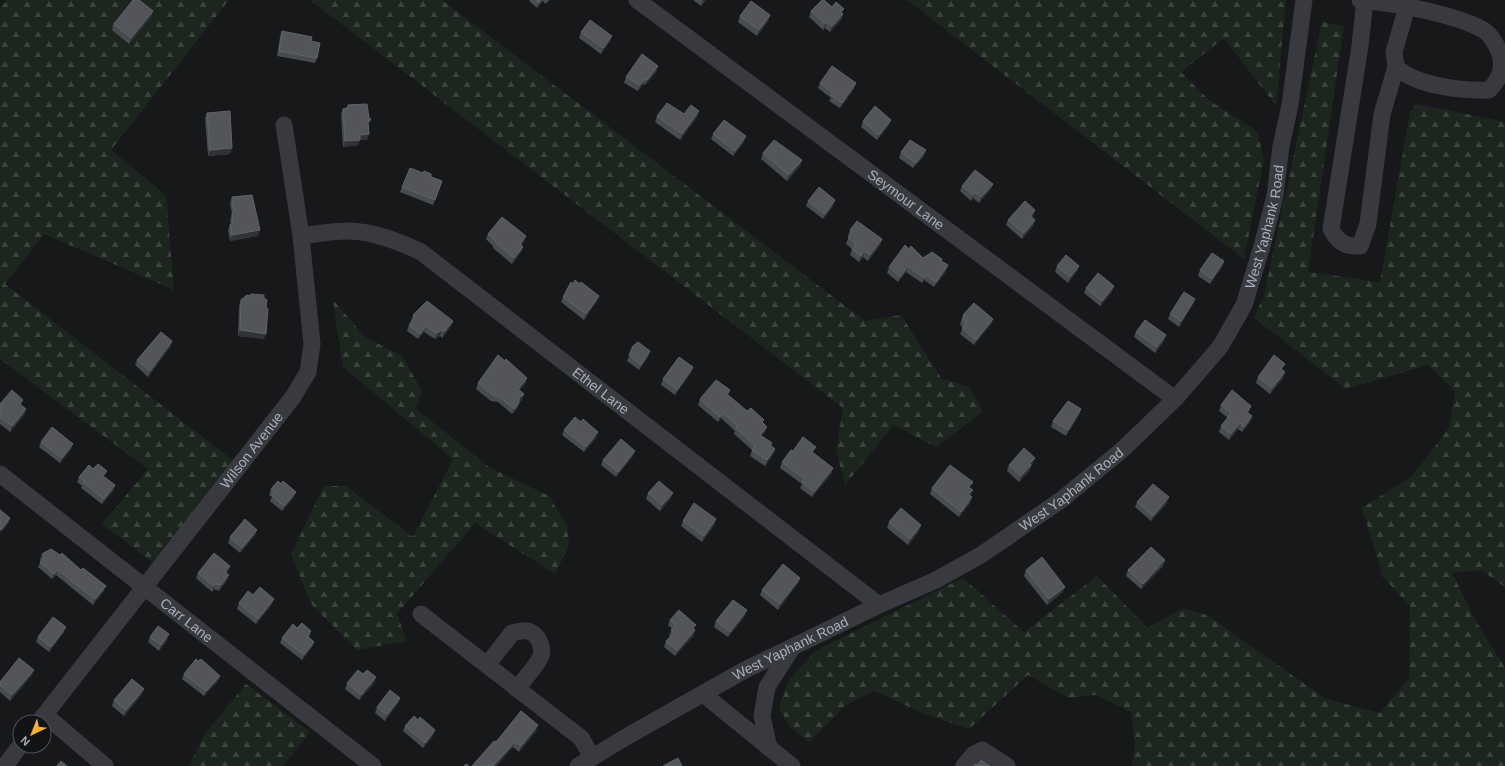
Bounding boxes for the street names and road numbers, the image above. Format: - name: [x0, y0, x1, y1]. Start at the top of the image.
- street label: West Yaphank Road: [1241, 164, 1287, 291]
- street label: Seymour Lane: [865, 166, 948, 233]
- street label: Ethel Lane: [569, 364, 632, 418]
- street label: Wilson Avenue: [217, 409, 286, 492]
- street label: West Yaphank Road: [1016, 444, 1126, 534]
- street label: Carr Lane: [157, 595, 216, 646]
- street label: West Yaphank Road: [730, 613, 851, 683]

